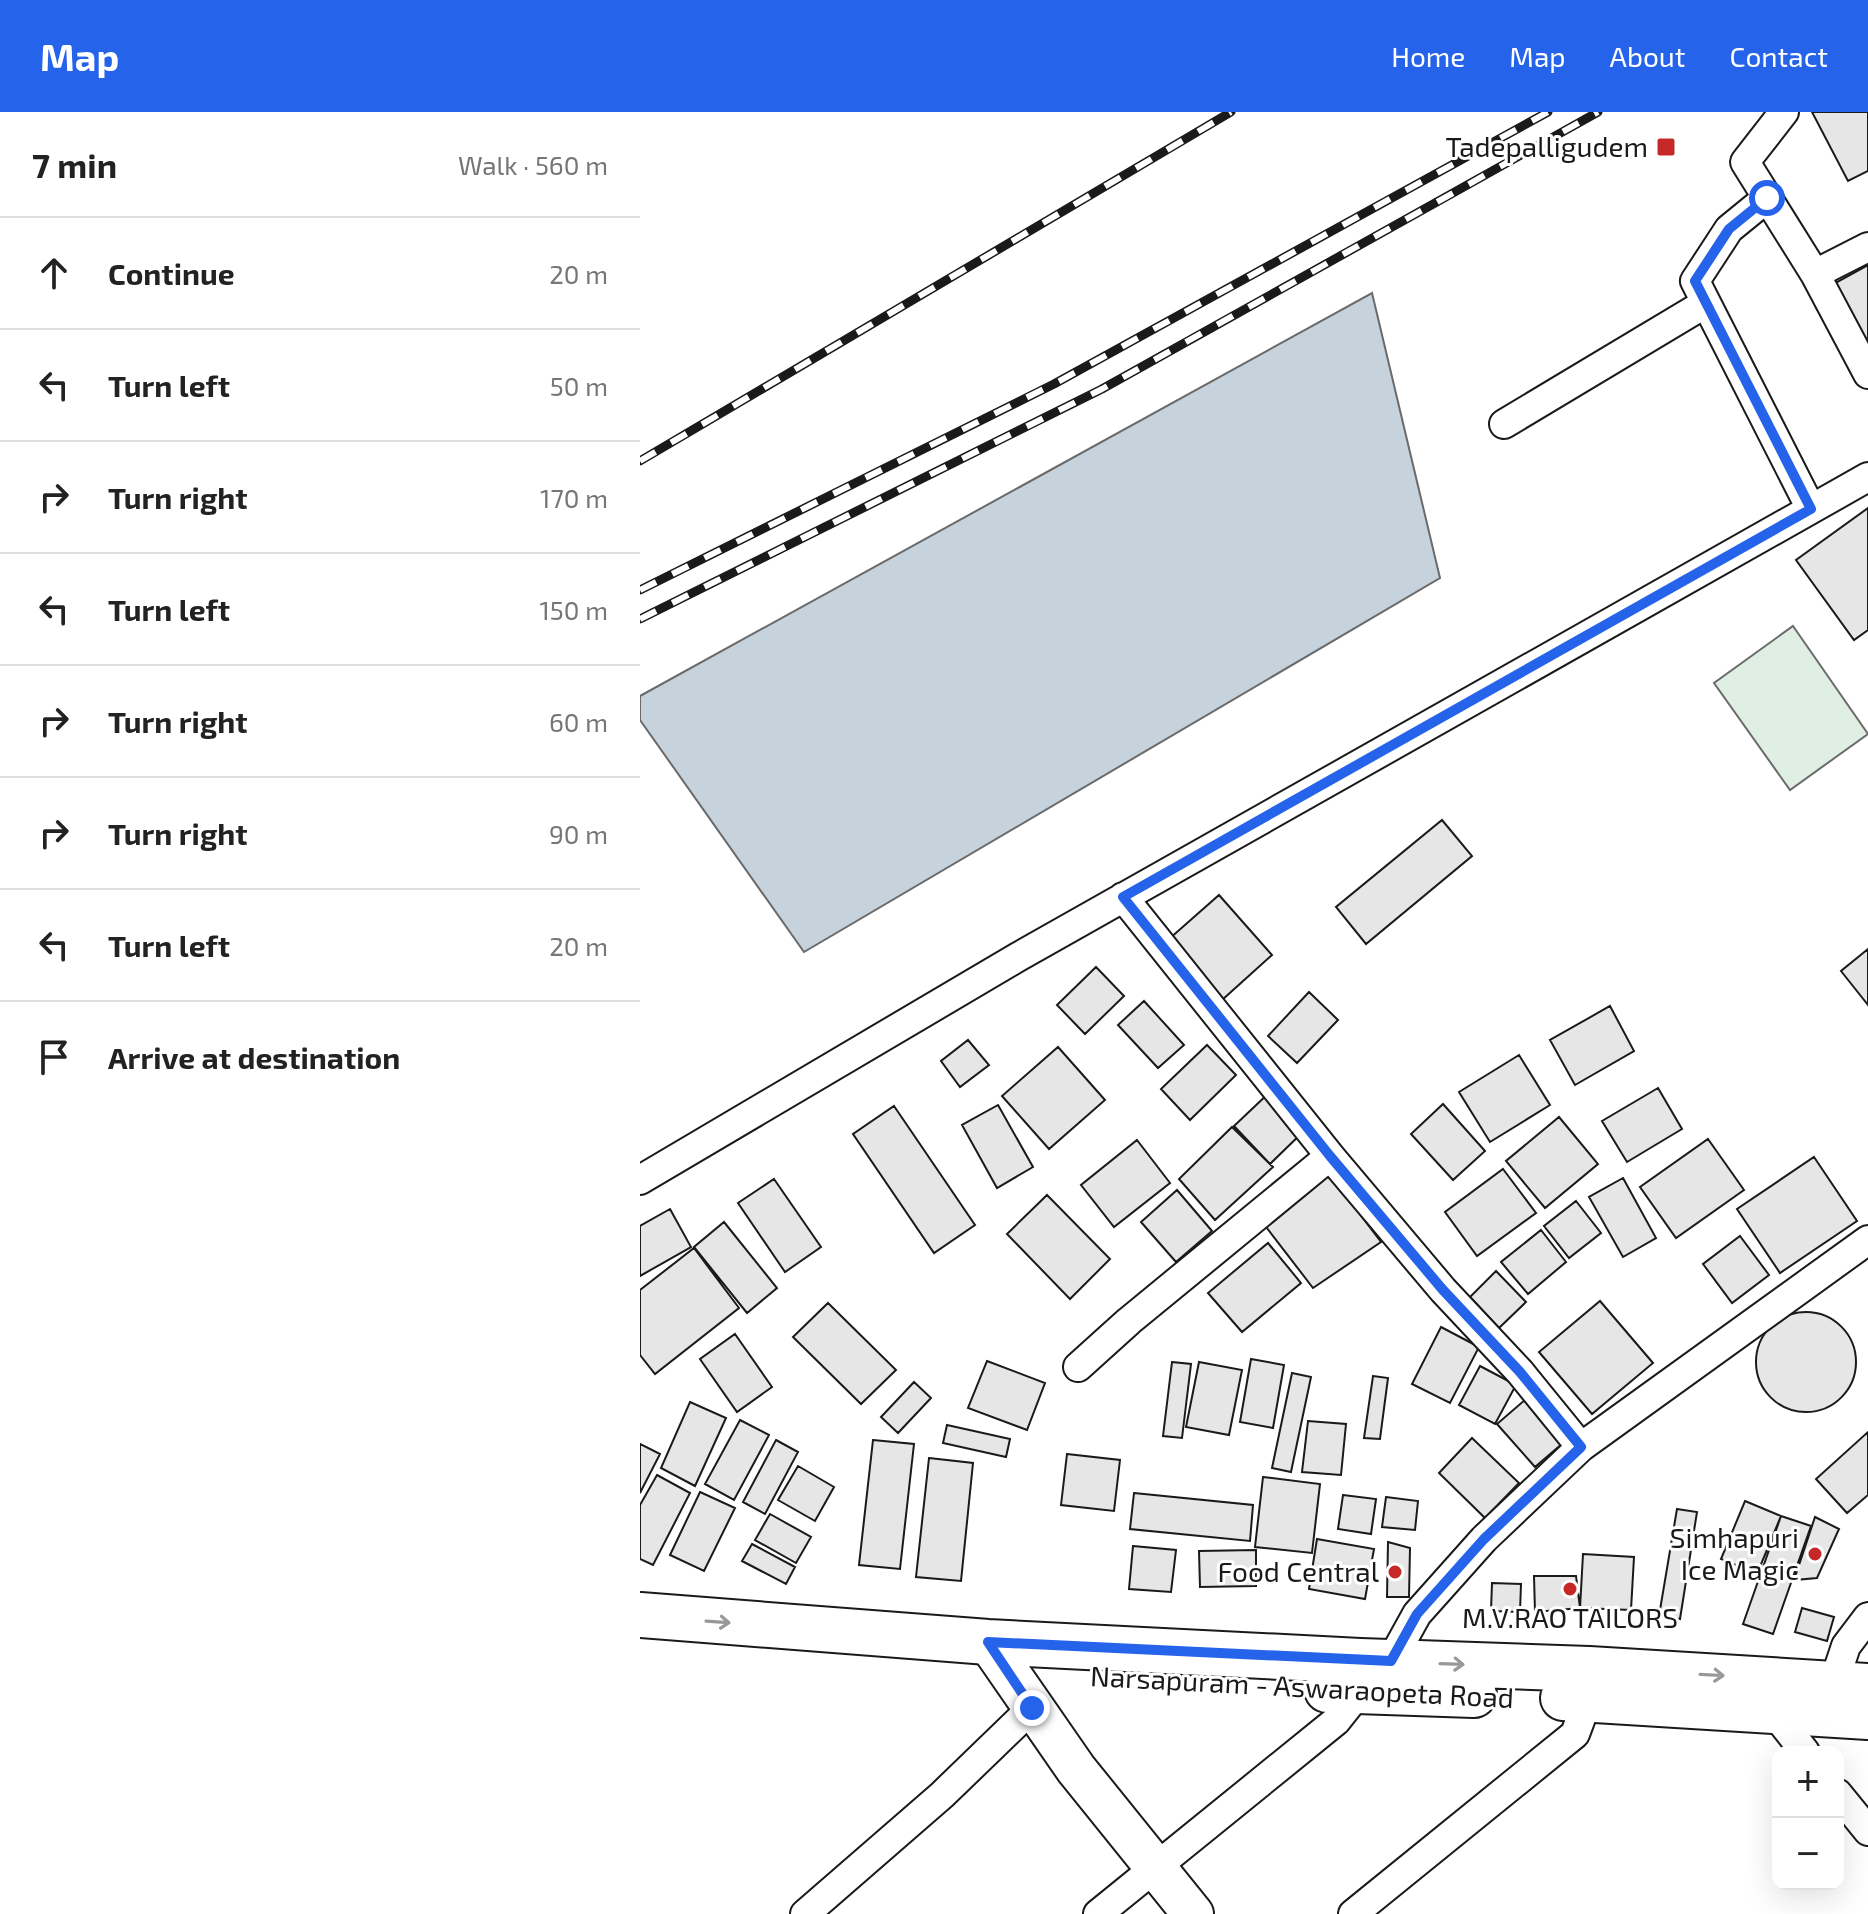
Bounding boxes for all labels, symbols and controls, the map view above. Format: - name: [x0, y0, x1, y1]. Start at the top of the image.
- text: Map: [40, 33, 119, 79]
- text: Home: [1391, 39, 1465, 73]
- text: Map: [1509, 39, 1566, 73]
- text: About: [1610, 39, 1685, 73]
- text: Contact: [1729, 39, 1828, 73]
- place label: Tadepalligudem: [1446, 129, 1648, 163]
- marker: Tadepalligudem: [1655, 136, 1677, 158]
- text: 7 min: [32, 144, 117, 185]
- text: Walk · 560 m: [458, 149, 608, 180]
- route start: [1749, 180, 1785, 216]
- icon: ahead: [32, 251, 76, 295]
- text: Continue: [108, 255, 235, 291]
- text: 20 m: [549, 258, 608, 289]
- icon: left: [32, 363, 76, 407]
- text: Turn left: [108, 367, 230, 403]
- text: 50 m: [550, 370, 608, 401]
- icon: right: [32, 475, 76, 519]
- text: Turn right: [108, 479, 248, 515]
- text: 170 m: [540, 482, 608, 513]
- icon: left: [32, 587, 76, 631]
- text: Turn left: [108, 591, 230, 627]
- text: 150 m: [539, 594, 608, 625]
- icon: right: [32, 699, 76, 743]
- text: Turn right: [108, 703, 248, 739]
- text: 60 m: [549, 706, 608, 737]
- icon: right: [32, 811, 76, 855]
- text: Turn right: [108, 815, 248, 851]
- text: 90 m: [549, 818, 608, 849]
- icon: left: [32, 923, 76, 967]
- text: Turn left: [108, 927, 230, 963]
- text: 20 m: [549, 930, 608, 961]
- icon: arrive: [32, 1035, 76, 1079]
- text: Arrive at destination: [108, 1039, 400, 1075]
- place label: Simhapuri Ice Magic: [1670, 1520, 1799, 1586]
- marker: Simhapuri Ice Magic: [1806, 1545, 1824, 1563]
- place label: Food Central: [1217, 1554, 1380, 1588]
- marker: Food Central: [1386, 1563, 1404, 1581]
- marker: M.V.RAO TAILORS: [1561, 1580, 1579, 1598]
- place label: M.V.RAO TAILORS: [1462, 1600, 1678, 1634]
- one-way arrow: [704, 1615, 731, 1630]
- one-way arrow: [1438, 1656, 1465, 1671]
- street label: Narsapuram - Aswaraopeta Road: [1089, 1658, 1515, 1714]
- one-way arrow: [1698, 1668, 1725, 1683]
- route end: [1014, 1690, 1050, 1726]
- map controls: [1772, 1746, 1844, 1890]
- button: +: [1772, 1746, 1844, 1818]
- button: −: [1772, 1818, 1844, 1890]

